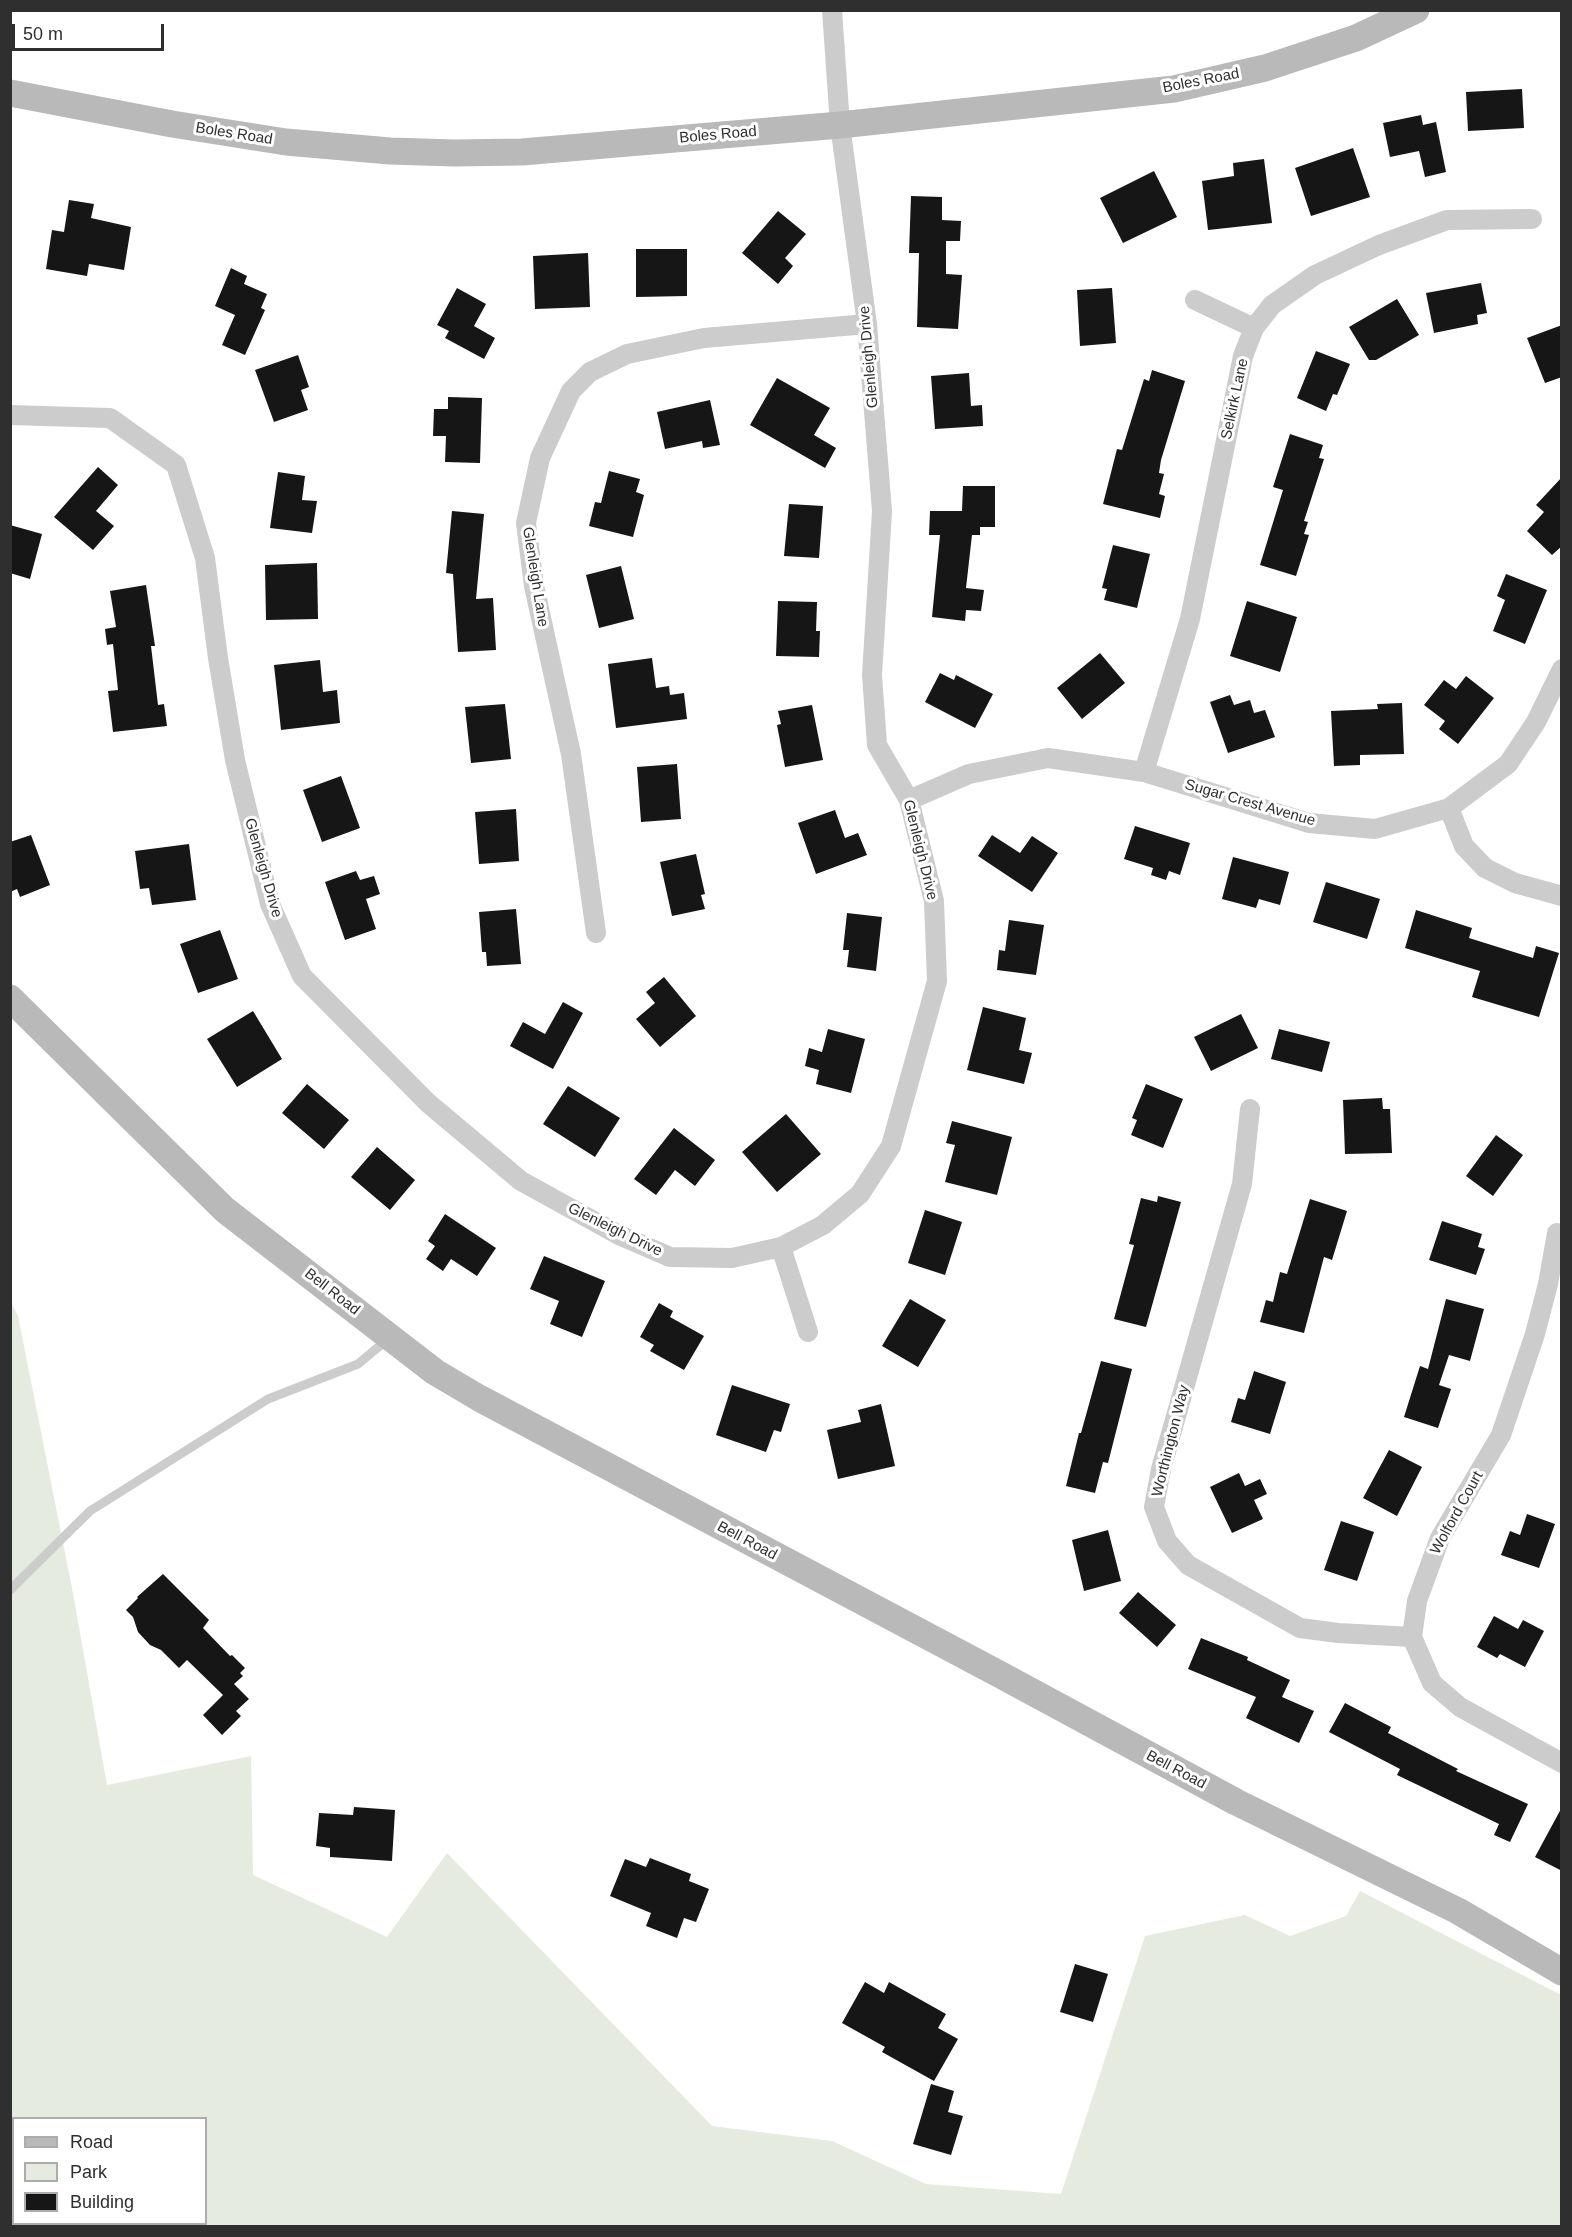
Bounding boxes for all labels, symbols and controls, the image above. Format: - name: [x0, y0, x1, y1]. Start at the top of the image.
- scale bar: [15, 12, 166, 50]
- text: 50 m: [23, 24, 63, 44]
- street label: Boles Road: [1161, 65, 1241, 97]
- street label: Boles Road: [194, 119, 274, 149]
- street label: Boles Road: [679, 123, 757, 147]
- street label: Glenleigh Drive: [856, 305, 882, 409]
- street label: Selkirk Lane: [1218, 357, 1252, 441]
- street label: Glenleigh Lane: [518, 526, 552, 628]
- street label: Sugar Crest Avenue: [1183, 776, 1317, 830]
- street label: Glenleigh Drive: [899, 798, 941, 902]
- street label: Glenleigh Drive: [240, 816, 286, 920]
- street label: Glenleigh Drive: [565, 1199, 665, 1261]
- street label: Bell Road: [301, 1265, 363, 1319]
- street label: Worthington Way: [1148, 1383, 1194, 1499]
- street label: Wolford Court: [1427, 1468, 1487, 1558]
- street label: Bell Road: [714, 1518, 780, 1564]
- street label: Bell Road: [1143, 1747, 1209, 1793]
- legend: [12, 2117, 207, 2225]
- text: Road: [70, 2132, 113, 2152]
- text: Park: [70, 2162, 107, 2182]
- text: Building: [70, 2192, 134, 2212]

